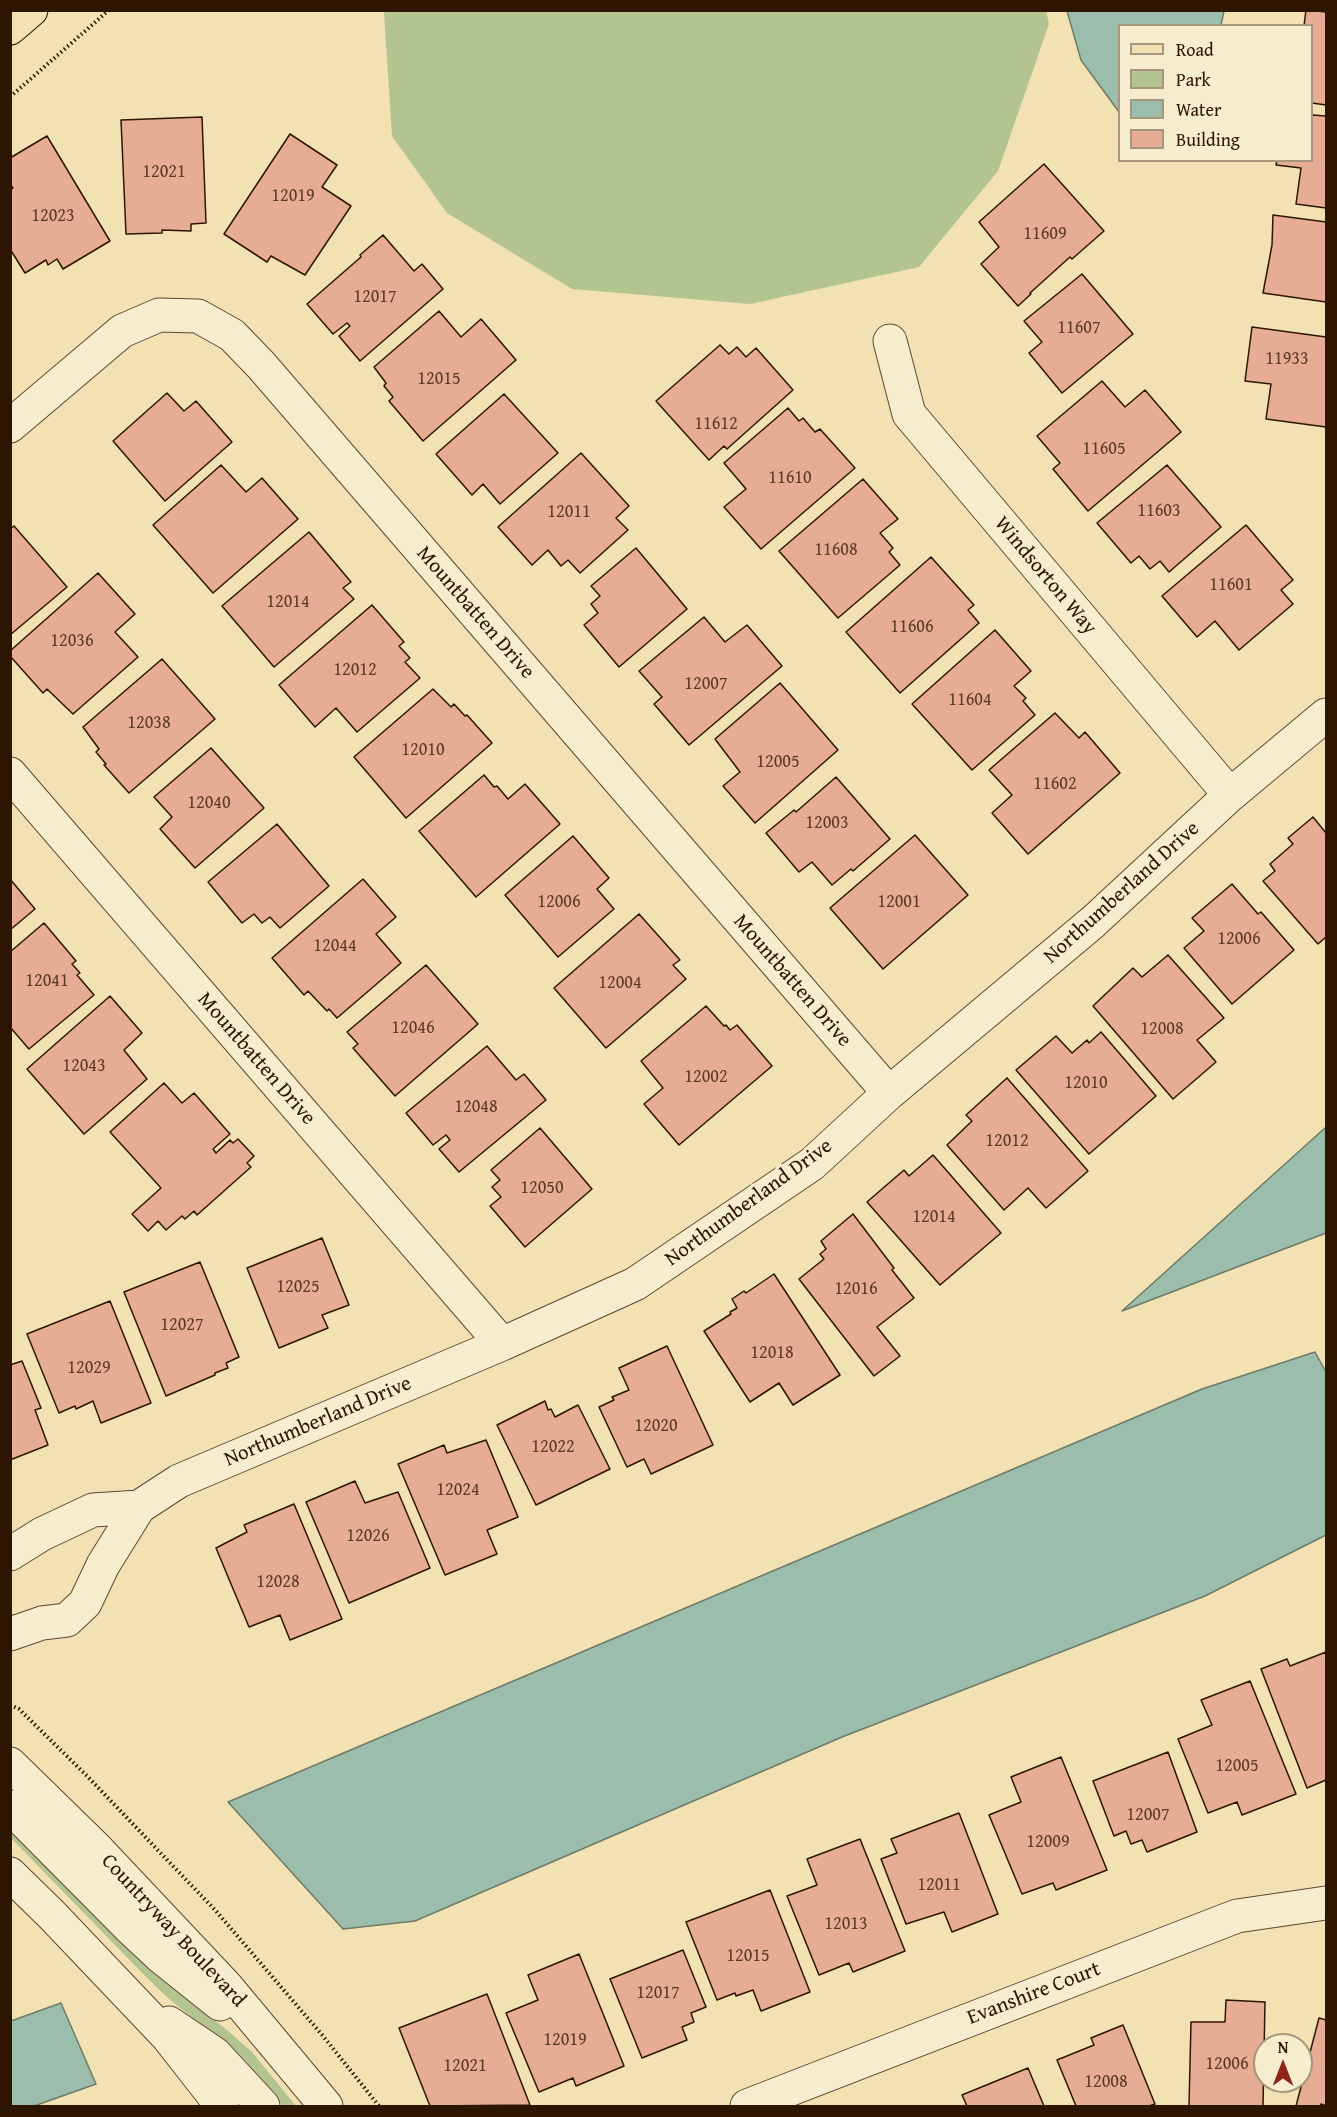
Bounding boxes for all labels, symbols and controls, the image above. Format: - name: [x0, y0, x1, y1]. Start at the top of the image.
- legend: [1118, 24, 1313, 162]
- text: Road: [1176, 36, 1214, 63]
- text: Park: [1176, 66, 1211, 93]
- text: Water: [1176, 96, 1221, 123]
- text: Building: [1176, 126, 1240, 153]
- house number: 12021: [142, 161, 186, 183]
- house number: 12019: [271, 185, 315, 207]
- house number: 12023: [31, 205, 75, 227]
- house number: 11609: [1023, 223, 1067, 245]
- house number: 12017: [353, 286, 397, 308]
- house number: 11607: [1057, 317, 1101, 339]
- house number: 11933: [1265, 348, 1309, 370]
- house number: 12015: [417, 368, 461, 390]
- house number: 11612: [694, 413, 738, 435]
- house number: 11605: [1082, 438, 1126, 460]
- house number: 11610: [768, 467, 812, 489]
- house number: 11603: [1137, 500, 1181, 522]
- house number: 12011: [547, 501, 591, 523]
- street label: Windsorton Way: [988, 512, 1102, 640]
- house number: 11608: [814, 539, 858, 561]
- street label: Mountbatten Drive: [411, 542, 539, 684]
- house number: 11601: [1209, 574, 1253, 596]
- house number: 12014: [266, 591, 310, 613]
- house number: 11606: [890, 616, 934, 638]
- house number: 12036: [50, 630, 94, 652]
- house number: 12012: [333, 659, 377, 681]
- house number: 12007: [684, 673, 728, 695]
- house number: 11604: [948, 689, 992, 711]
- house number: 12038: [127, 712, 171, 734]
- house number: 12010: [401, 739, 445, 761]
- house number: 12005: [756, 751, 800, 773]
- house number: 11602: [1033, 773, 1077, 795]
- house number: 12040: [187, 792, 231, 814]
- house number: 12003: [805, 812, 849, 834]
- street label: Northumberland Drive: [1039, 816, 1205, 970]
- house number: 12006: [537, 891, 581, 913]
- house number: 12001: [877, 891, 921, 913]
- street label: Mountbatten Drive: [728, 910, 856, 1052]
- house number: 12006: [1217, 928, 1261, 950]
- house number: 12044: [313, 935, 357, 957]
- house number: 12041: [25, 970, 69, 992]
- house number: 12004: [598, 972, 642, 994]
- street label: Mountbatten Drive: [192, 988, 320, 1130]
- house number: 12046: [391, 1017, 435, 1039]
- house number: 12008: [1140, 1018, 1184, 1040]
- house number: 12043: [62, 1055, 106, 1077]
- house number: 12002: [684, 1066, 728, 1088]
- house number: 12010: [1064, 1072, 1108, 1094]
- house number: 12048: [454, 1096, 498, 1118]
- house number: 12012: [985, 1130, 1029, 1152]
- street label: Northumberland Drive: [660, 1134, 838, 1272]
- house number: 12050: [520, 1177, 564, 1199]
- house number: 12014: [912, 1206, 956, 1228]
- house number: 12025: [276, 1276, 320, 1298]
- house number: 12016: [834, 1278, 878, 1300]
- house number: 12027: [160, 1314, 204, 1336]
- house number: 12018: [750, 1342, 794, 1364]
- house number: 12029: [67, 1357, 111, 1379]
- street label: Northumberland Drive: [221, 1371, 415, 1473]
- house number: 12020: [634, 1415, 678, 1437]
- house number: 12022: [531, 1436, 575, 1458]
- house number: 12024: [436, 1479, 480, 1501]
- house number: 12026: [346, 1525, 390, 1547]
- house number: 12028: [256, 1571, 300, 1593]
- house number: 12005: [1215, 1755, 1259, 1777]
- house number: 12007: [1126, 1804, 1170, 1826]
- house number: 12009: [1026, 1831, 1070, 1853]
- street label: Countryway Boulevard: [95, 1849, 251, 2013]
- house number: 12011: [917, 1874, 961, 1896]
- house number: 12013: [824, 1913, 868, 1935]
- house number: 12015: [726, 1945, 770, 1967]
- street label: Evanshire Court: [964, 1957, 1104, 2031]
- house number: 12017: [636, 1982, 680, 2004]
- house number: 12019: [543, 2029, 587, 2051]
- north arrow: [1253, 2033, 1313, 2093]
- text: N: [1278, 2035, 1288, 2059]
- house number: 12006: [1205, 2053, 1249, 2075]
- house number: 12021: [443, 2055, 487, 2077]
- house number: 12008: [1084, 2071, 1128, 2093]

